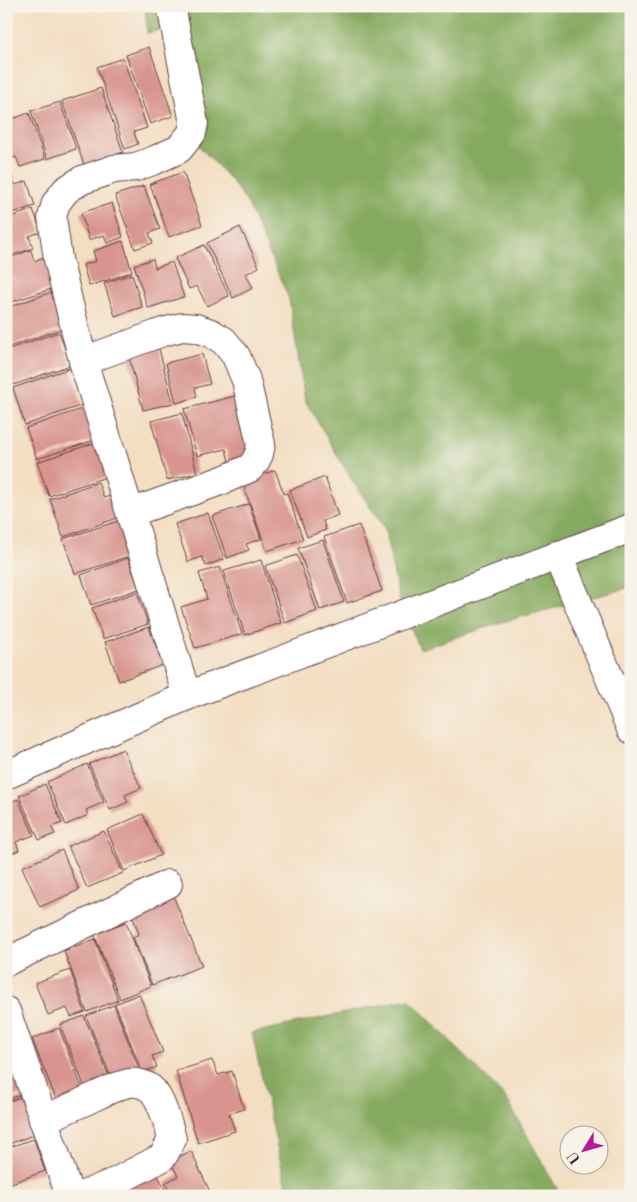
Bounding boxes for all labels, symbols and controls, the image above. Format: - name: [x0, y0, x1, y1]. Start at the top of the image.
- north arrow: [560, 1124, 610, 1174]
- text: U: [564, 1147, 585, 1167]

